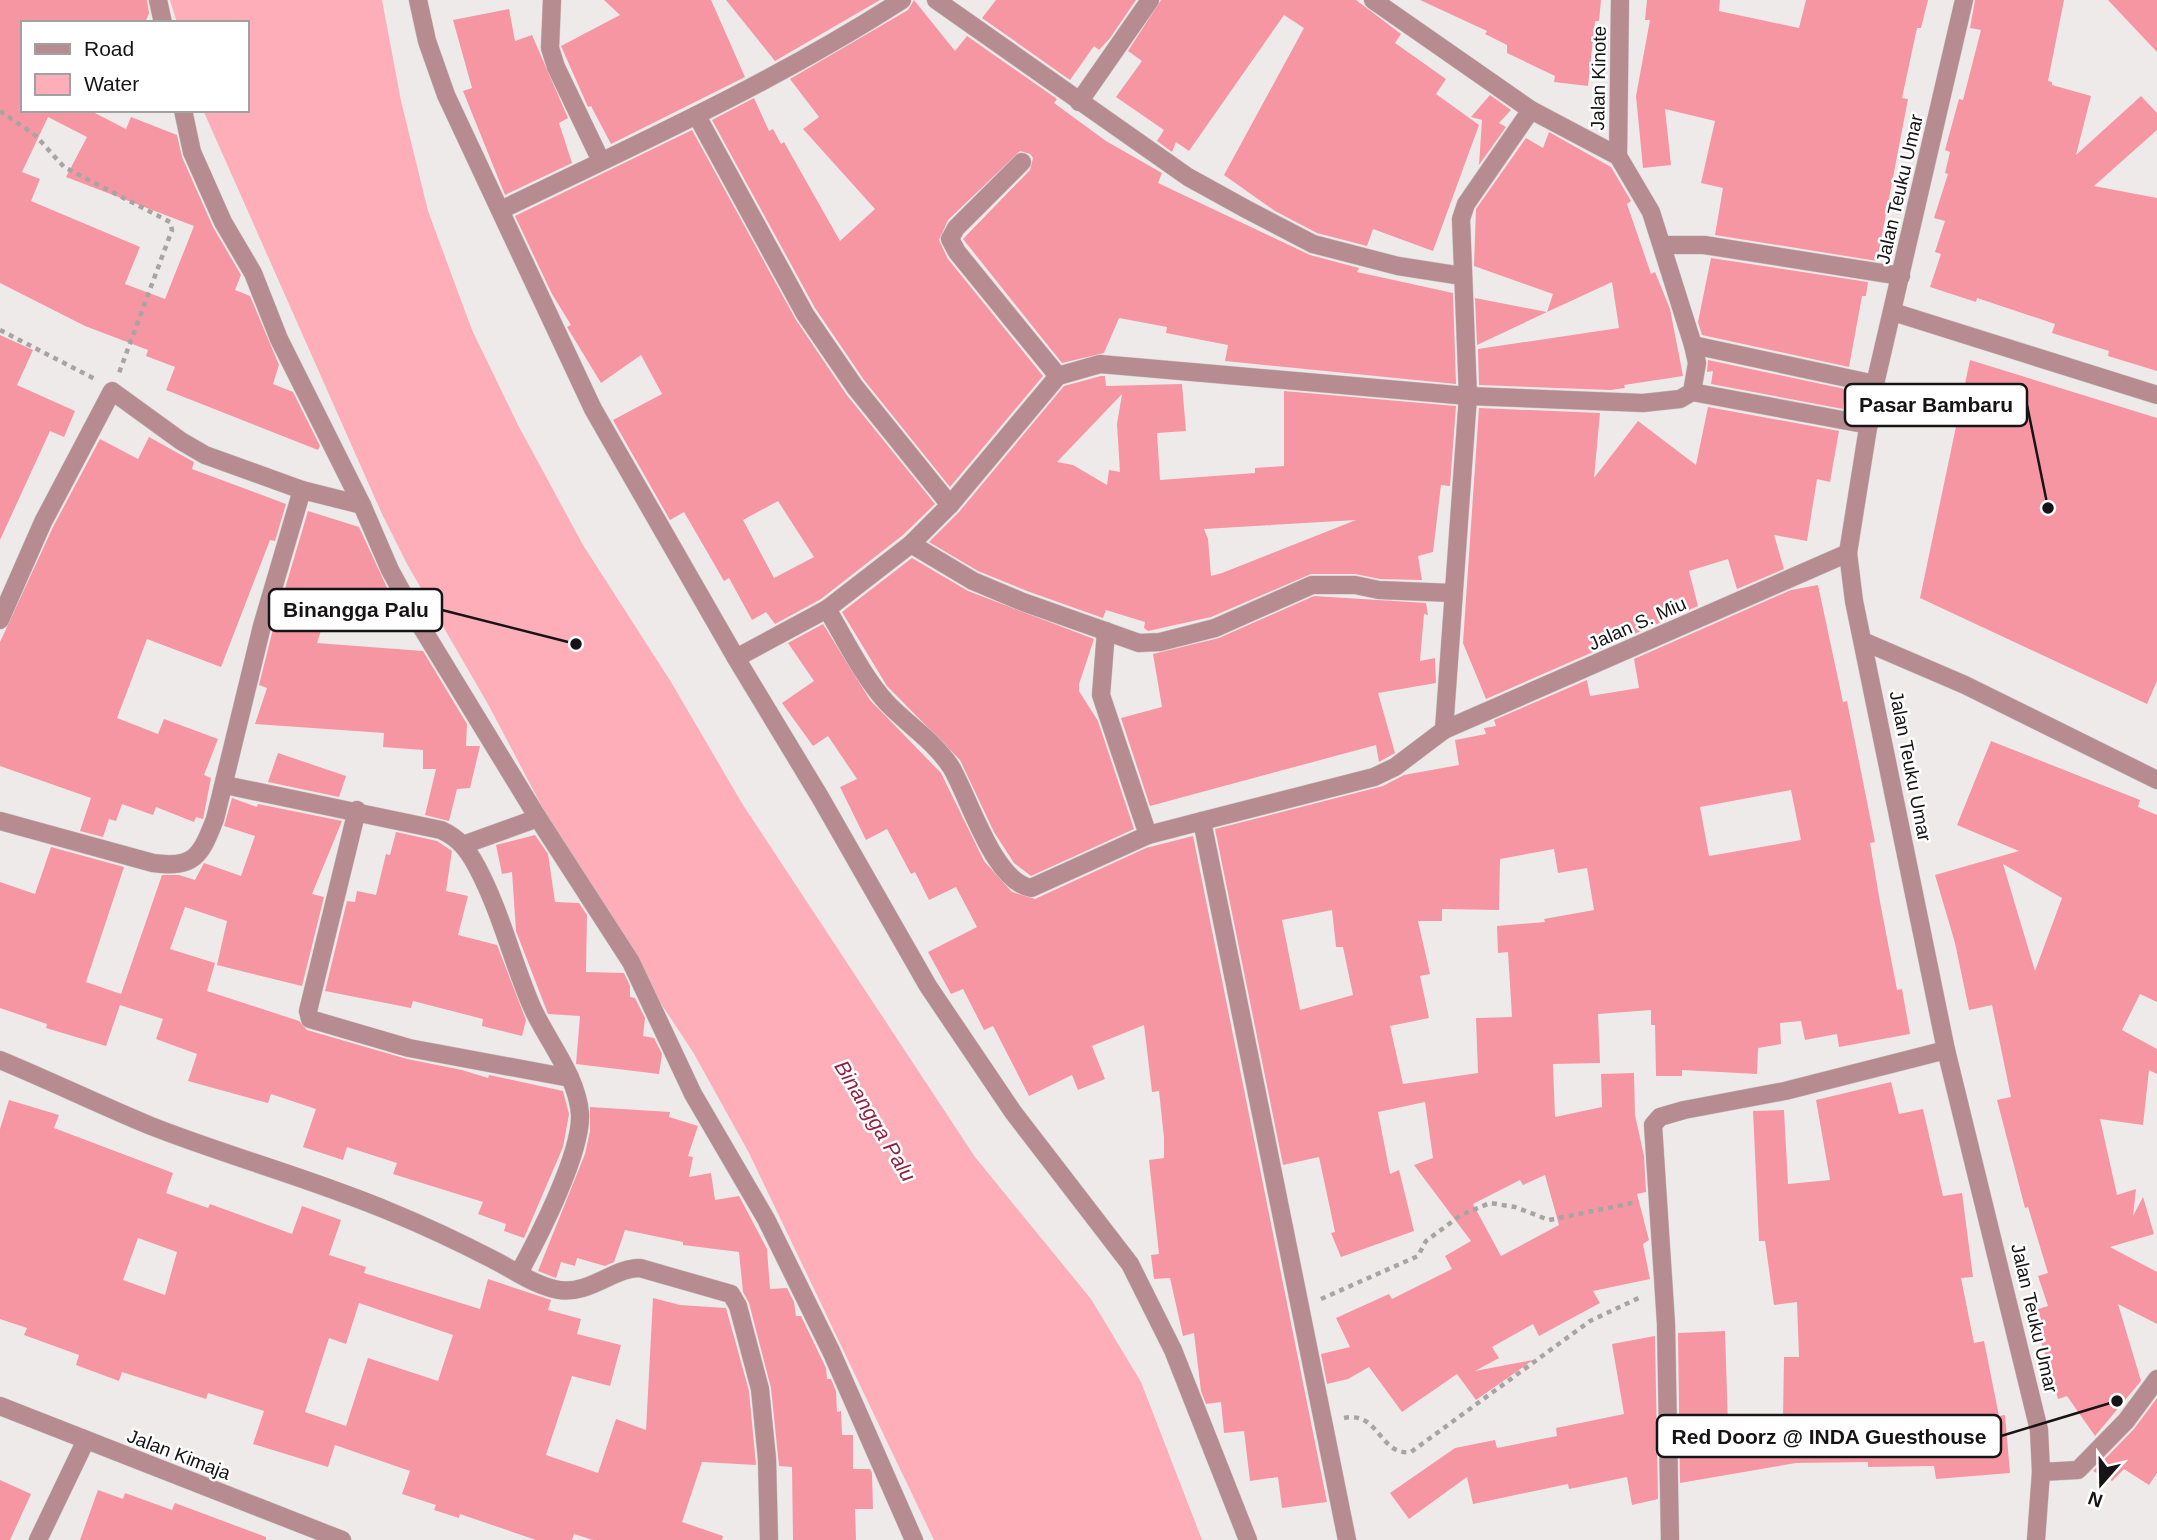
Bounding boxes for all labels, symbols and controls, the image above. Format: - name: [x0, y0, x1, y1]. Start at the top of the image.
- legend: [21, 21, 248, 112]
- street label: Jalan Kinote: [1587, 26, 1610, 130]
- text: Road: [84, 37, 134, 60]
- text: Water: [84, 72, 139, 95]
- street label: Jalan Teuku Umar: [1872, 112, 1927, 266]
- callout: Pasar Bambaru: [1845, 384, 2027, 426]
- text: Pasar Bambaru: [1859, 393, 2013, 416]
- callout: Binangga Palu: [269, 589, 442, 631]
- street label: Jalan S. Miu: [1585, 593, 1689, 654]
- text: Binangga Palu: [283, 598, 429, 621]
- street label: Jalan Teuku Umar: [1886, 689, 1936, 844]
- water label: Binangga Palu: [830, 1056, 921, 1185]
- street label: Jalan Teuku Umar: [2007, 1241, 2062, 1396]
- callout: Red Doorz @ INDA Guesthouse: [1657, 1415, 2001, 1457]
- street label: Jalan Kimaja: [124, 1425, 234, 1484]
- text: Red Doorz @ INDA Guesthouse: [1672, 1425, 1986, 1448]
- north arrow: [2066, 1449, 2136, 1519]
- text: N: [2085, 1487, 2105, 1512]

